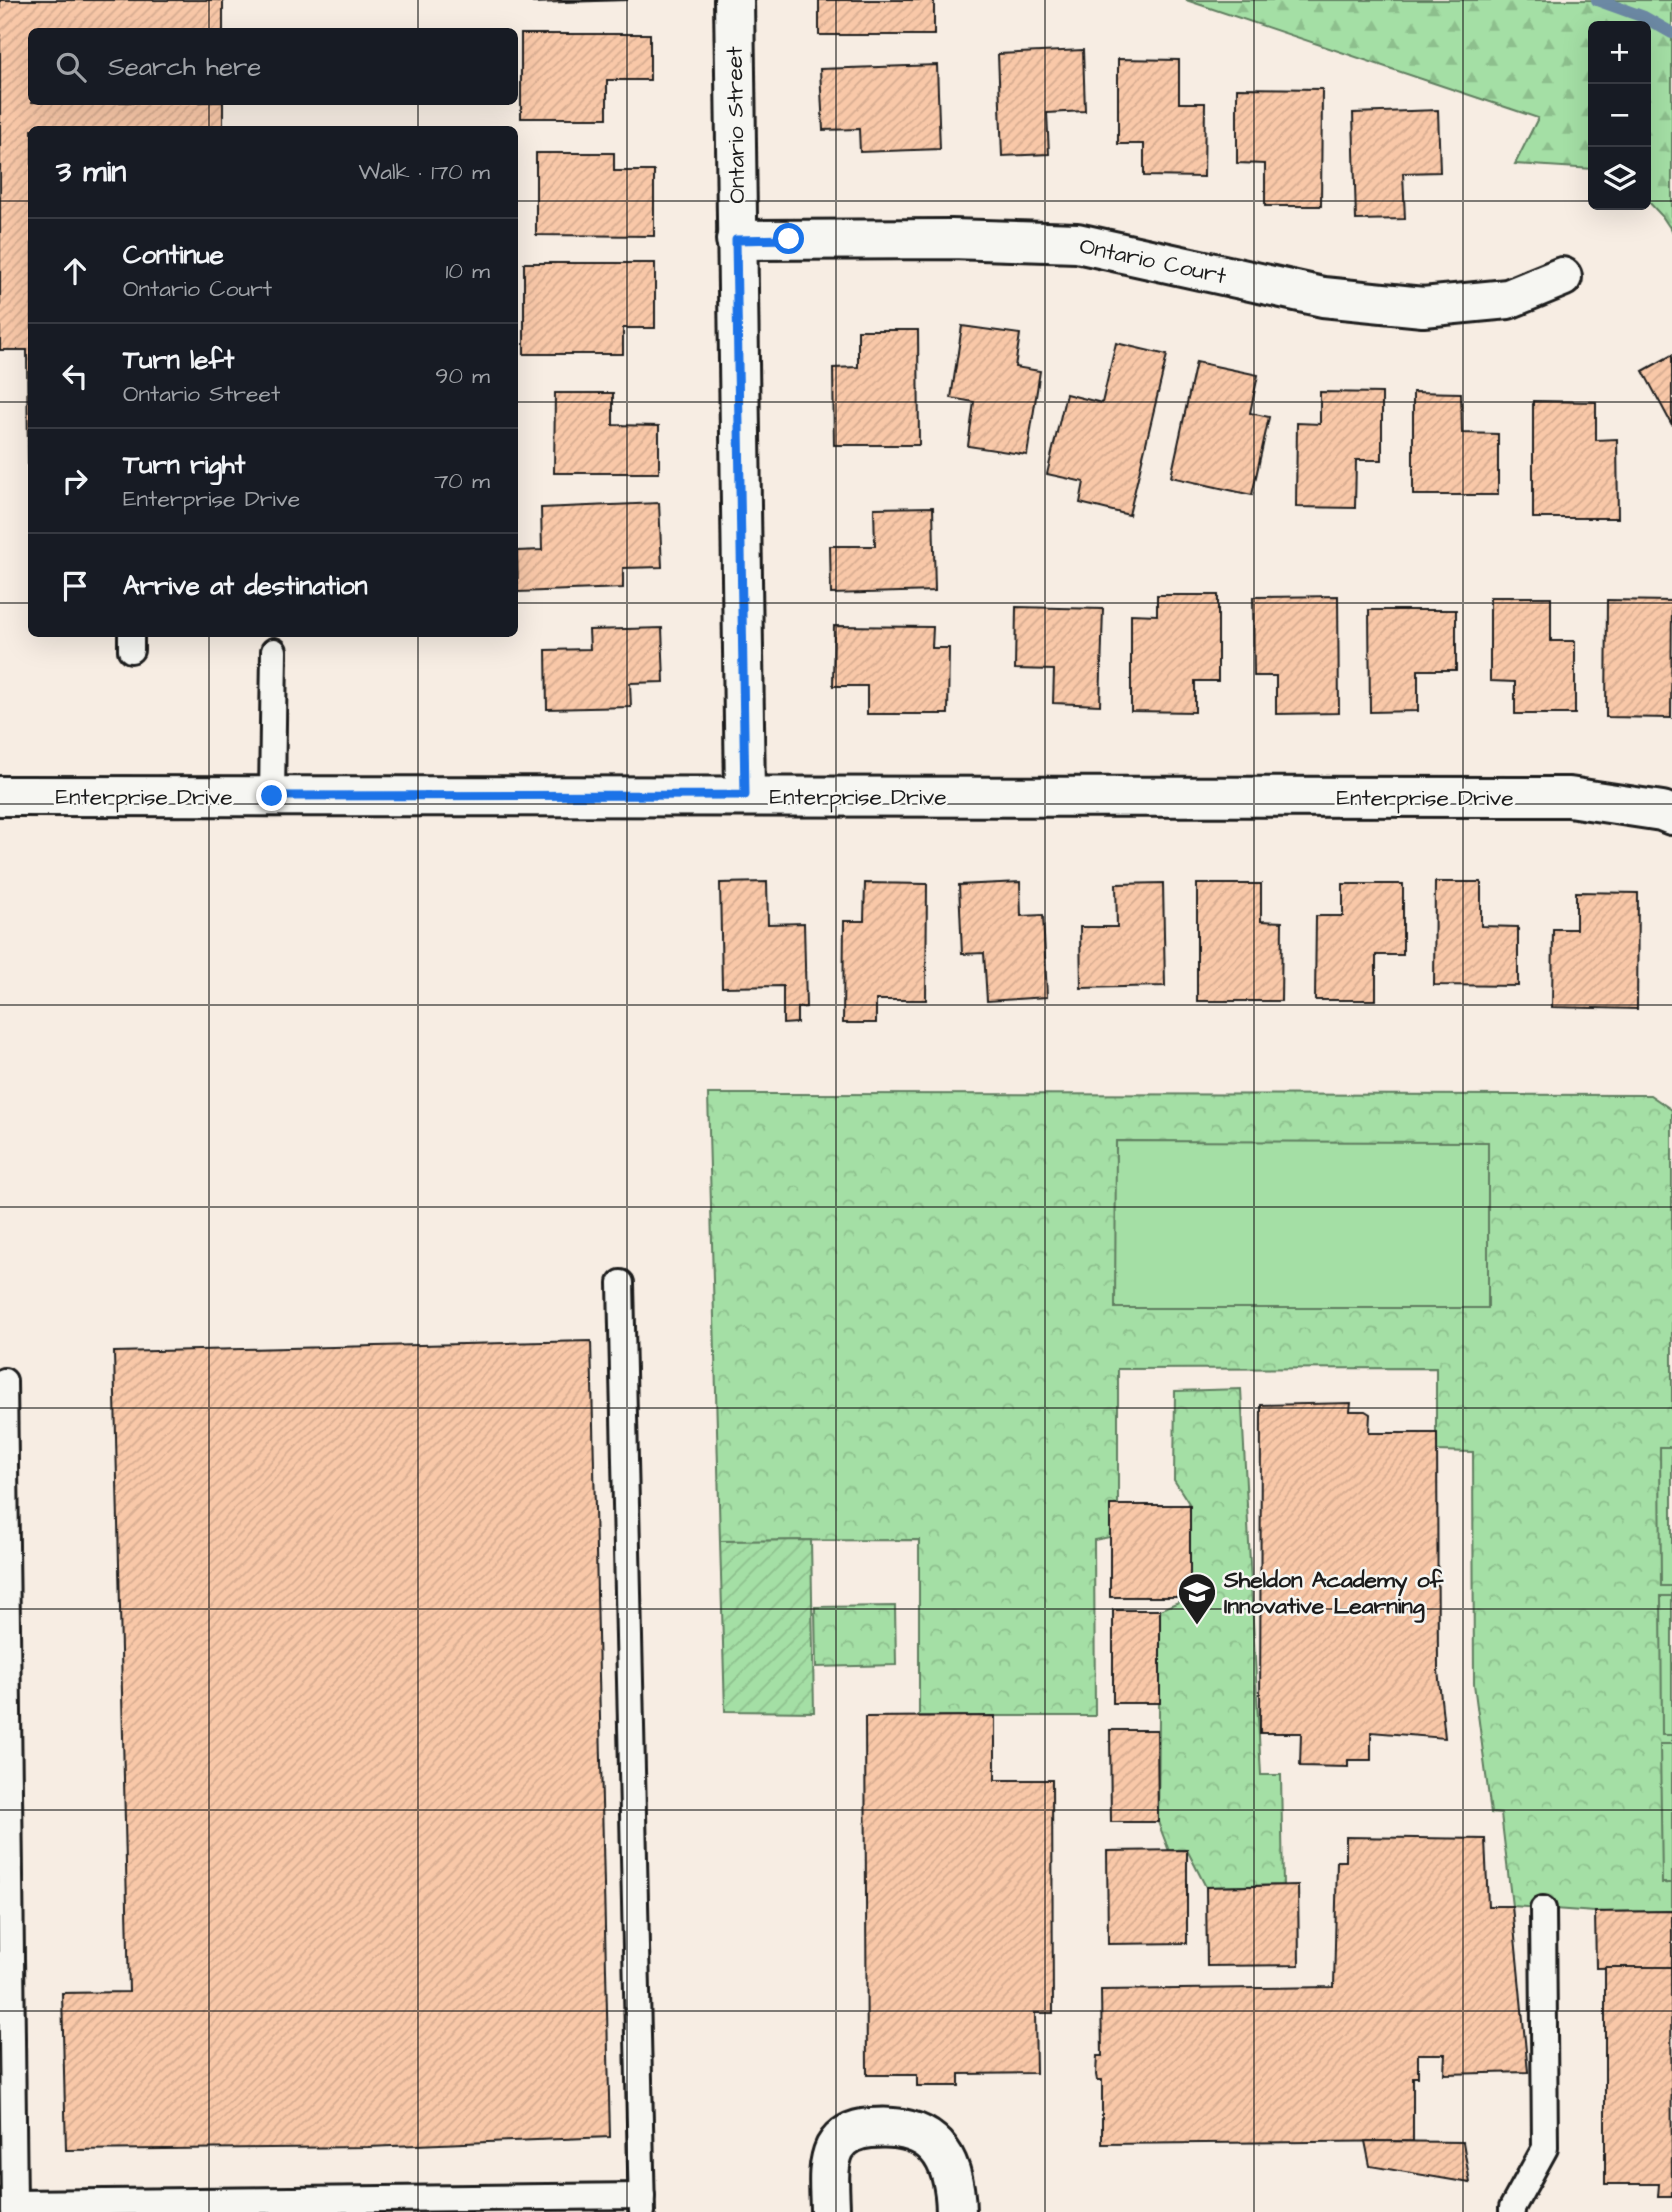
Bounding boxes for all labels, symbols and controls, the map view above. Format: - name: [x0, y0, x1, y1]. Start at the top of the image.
- map controls: [1588, 21, 1651, 210]
- button: +: [1588, 21, 1651, 84]
- search box: [28, 28, 518, 105]
- street label: Ontario Street: [719, 45, 753, 204]
- icon: search: [52, 48, 90, 86]
- text: Search here: [108, 49, 261, 85]
- button: −: [1588, 84, 1651, 147]
- button: layers: [1588, 147, 1651, 210]
- text: 3 min: [56, 151, 126, 193]
- text: Walk · 170 m: [359, 156, 490, 188]
- route start: [773, 223, 804, 254]
- street label: Ontario Court: [1077, 230, 1230, 292]
- text: Continue: [123, 237, 224, 273]
- icon: ahead: [56, 252, 94, 290]
- text: 10 m: [445, 255, 490, 287]
- text: Ontario Court: [123, 273, 272, 305]
- text: Turn left: [123, 342, 234, 378]
- icon: left: [56, 357, 94, 395]
- text: 90 m: [435, 360, 490, 392]
- text: Ontario Street: [123, 378, 280, 410]
- text: Turn right: [123, 447, 245, 483]
- icon: right: [56, 462, 94, 500]
- text: 70 m: [434, 465, 490, 497]
- text: Enterprise Drive: [123, 483, 300, 515]
- icon: arrive: [56, 567, 94, 605]
- text: Arrive at destination: [123, 568, 368, 604]
- route end: [256, 780, 287, 811]
- street label: Enterprise Drive: [55, 781, 233, 813]
- street label: Enterprise Drive: [769, 781, 947, 813]
- street label: Enterprise Drive: [1336, 782, 1514, 814]
- place label: Sheldon Academy of Innovative Learning: [1223, 1564, 1445, 1623]
- school or university icon: Sheldon Academy of Innovative Learning: [1176, 1571, 1218, 1626]

